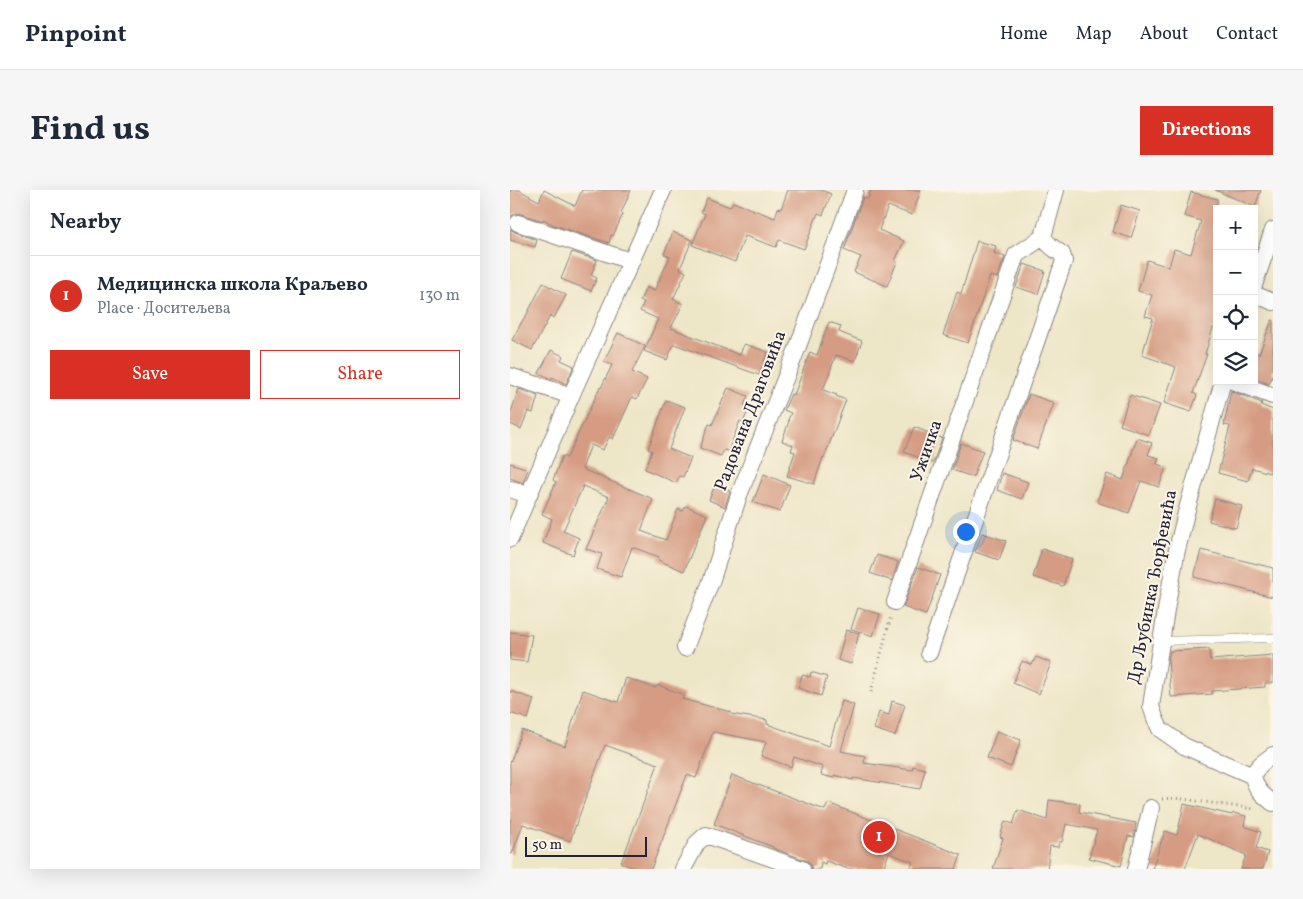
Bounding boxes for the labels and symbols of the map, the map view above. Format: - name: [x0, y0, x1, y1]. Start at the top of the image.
- street label: Радована Драговића: [709, 327, 793, 495]
- street label: Ужичка: [905, 417, 949, 485]
- street label: Др Љубинка Ђорђевића: [1122, 488, 1184, 686]
- your location: [953, 519, 979, 545]
- pin: 1: [863, 818, 895, 856]
- scale bar: [525, 834, 648, 857]

